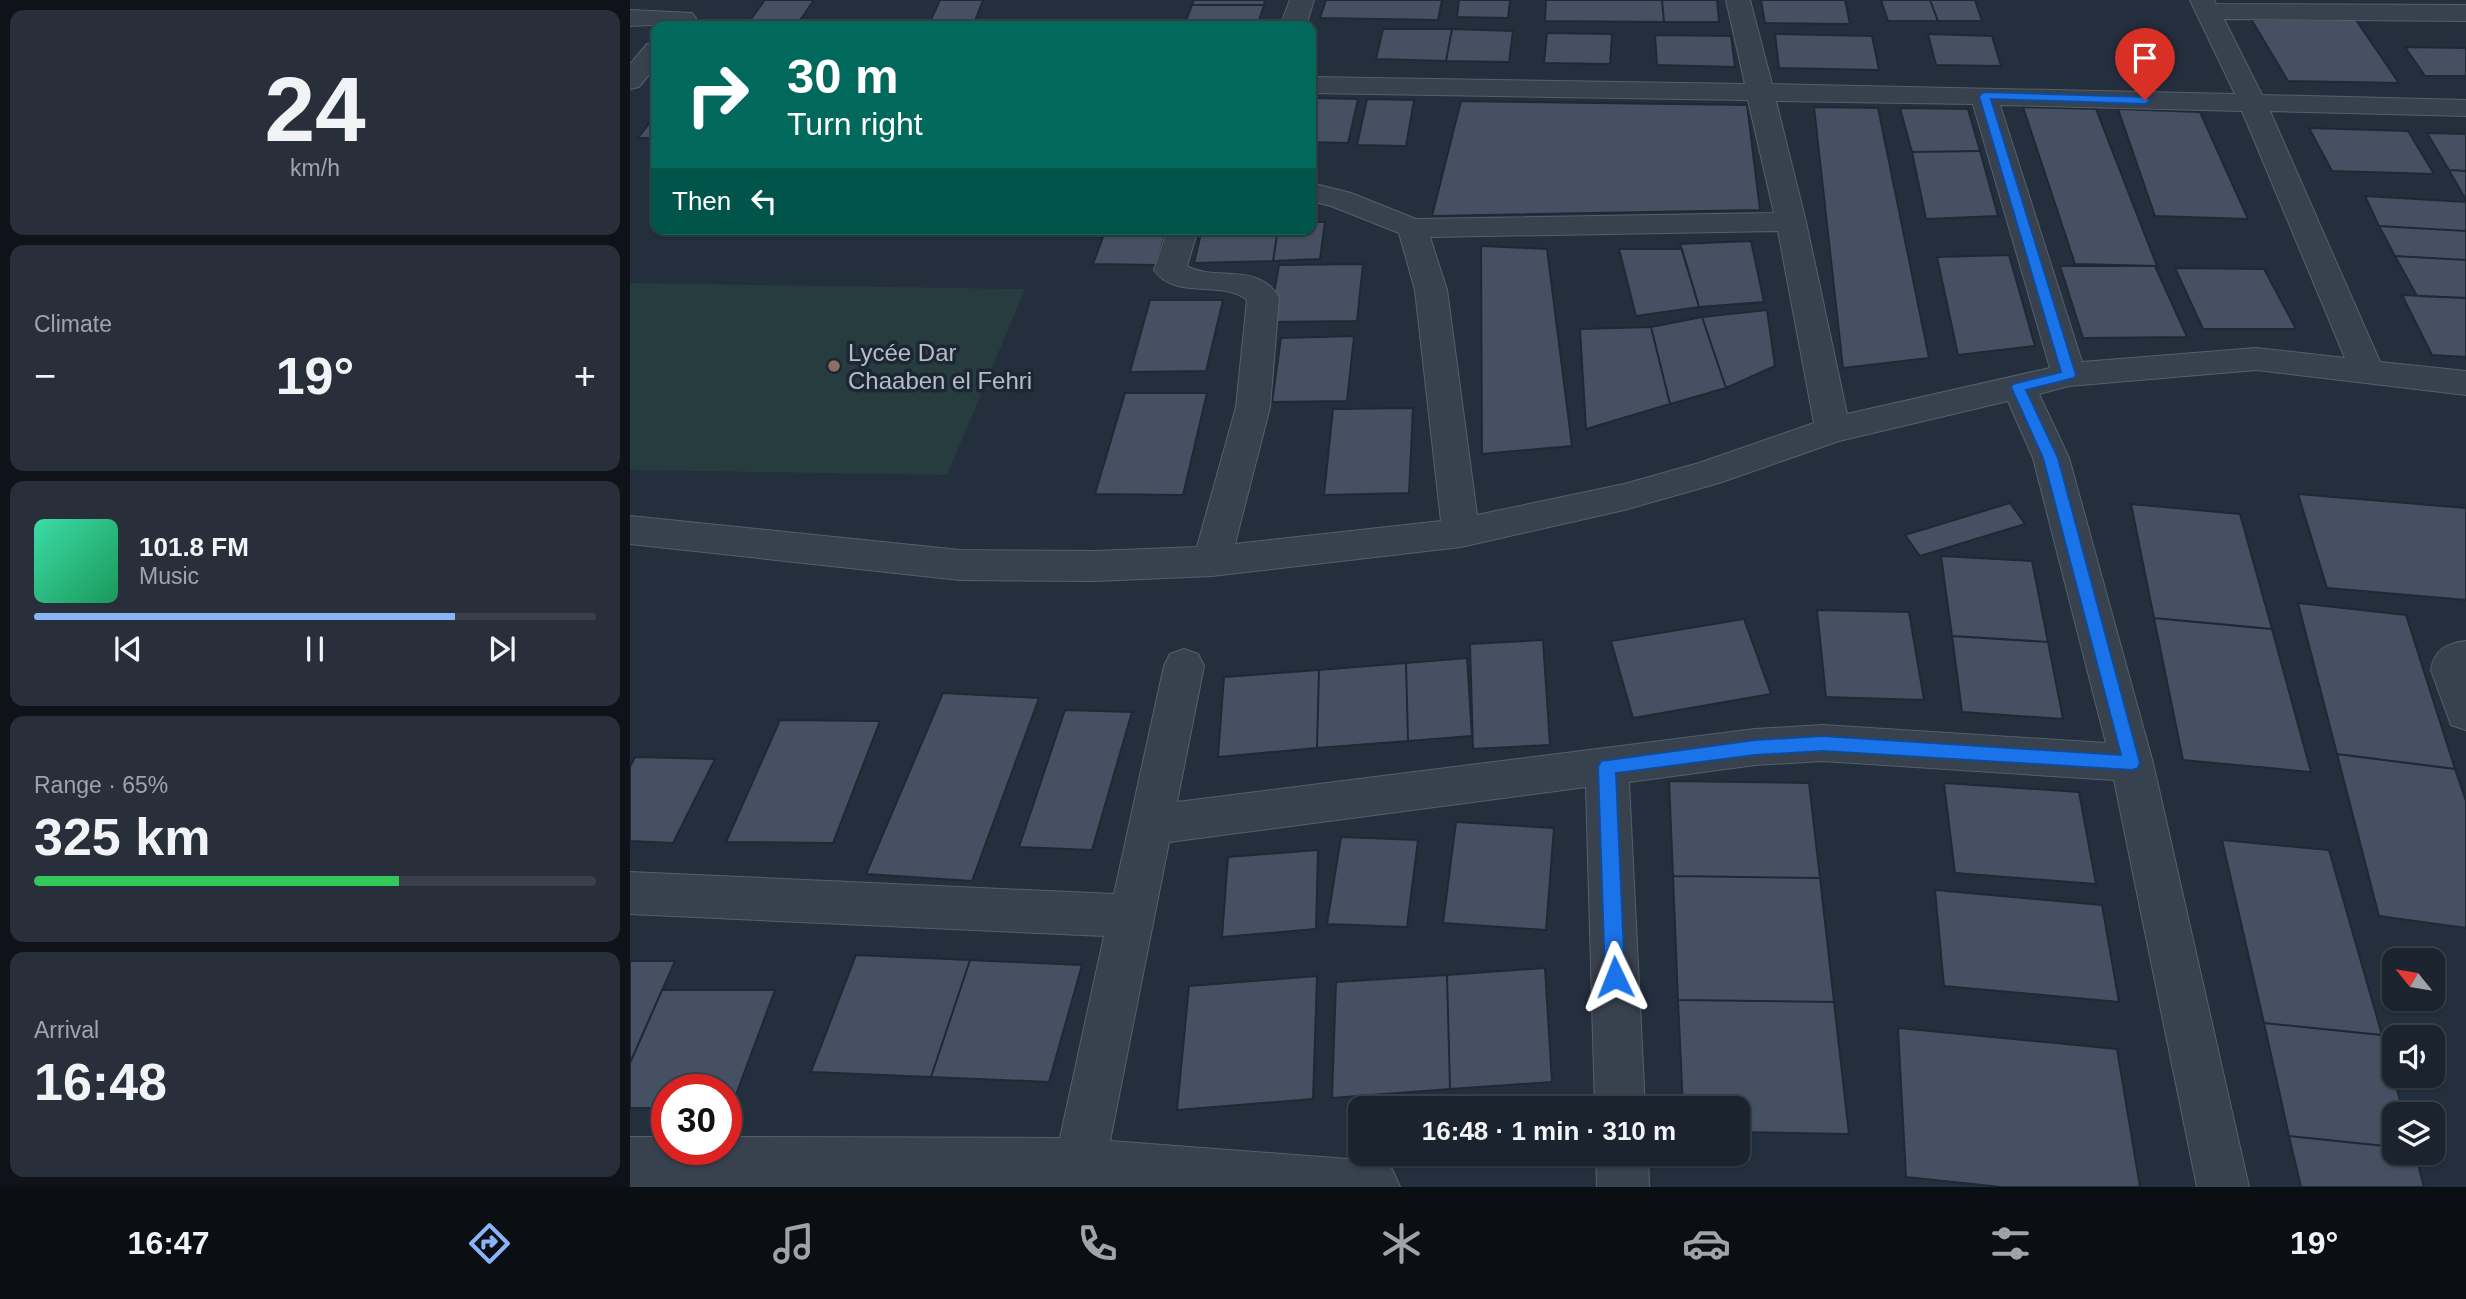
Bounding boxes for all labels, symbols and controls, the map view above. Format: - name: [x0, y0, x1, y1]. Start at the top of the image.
- pin: [2115, 28, 2175, 100]
- icon: arrive: [2126, 39, 2164, 77]
- icon: right: [672, 49, 763, 140]
- text: 30 m: [787, 49, 899, 103]
- text: 24: [264, 59, 366, 160]
- text: Turn right: [787, 106, 923, 142]
- text: km/h: [290, 155, 340, 181]
- icon: left: [745, 182, 783, 220]
- text: Then: [672, 186, 731, 216]
- text: Climate: [34, 311, 112, 337]
- place label: Lycée Dar Chaaben el Fehri: [848, 339, 1032, 394]
- text: 19°: [276, 347, 354, 405]
- text: −: [34, 355, 56, 397]
- text: +: [574, 355, 596, 397]
- marker: Lycée Dar Chaaben el Fehri: [826, 358, 842, 374]
- text: 101.8 FM: [139, 532, 249, 562]
- text: Music: [139, 563, 199, 589]
- icon: previous: [109, 630, 147, 668]
- icon: pause: [296, 630, 334, 668]
- icon: next: [483, 630, 521, 668]
- text: Range · 65%: [34, 772, 168, 798]
- text: 325 km: [34, 808, 210, 866]
- position arrow: [1578, 940, 1652, 1014]
- north arrow: [2382, 948, 2445, 1012]
- map controls: [2382, 948, 2445, 1165]
- text: Arrival: [34, 1017, 99, 1043]
- button: sound: [2382, 1025, 2445, 1088]
- text: 16:48: [34, 1053, 167, 1111]
- speed limit sign: 30: [651, 1074, 742, 1165]
- button: layers: [2382, 1102, 2445, 1165]
- text: 16:48 · 1 min · 310 m: [1422, 1116, 1676, 1146]
- icon: directions: [465, 1219, 514, 1268]
- icon: music: [769, 1219, 818, 1268]
- icon: phone: [1073, 1219, 1122, 1268]
- icon: climate: [1377, 1219, 1426, 1268]
- icon: car: [1682, 1219, 1731, 1268]
- icon: filters: [1986, 1219, 2035, 1268]
- text: 16:47: [128, 1225, 209, 1261]
- text: 19°: [2290, 1225, 2338, 1261]

